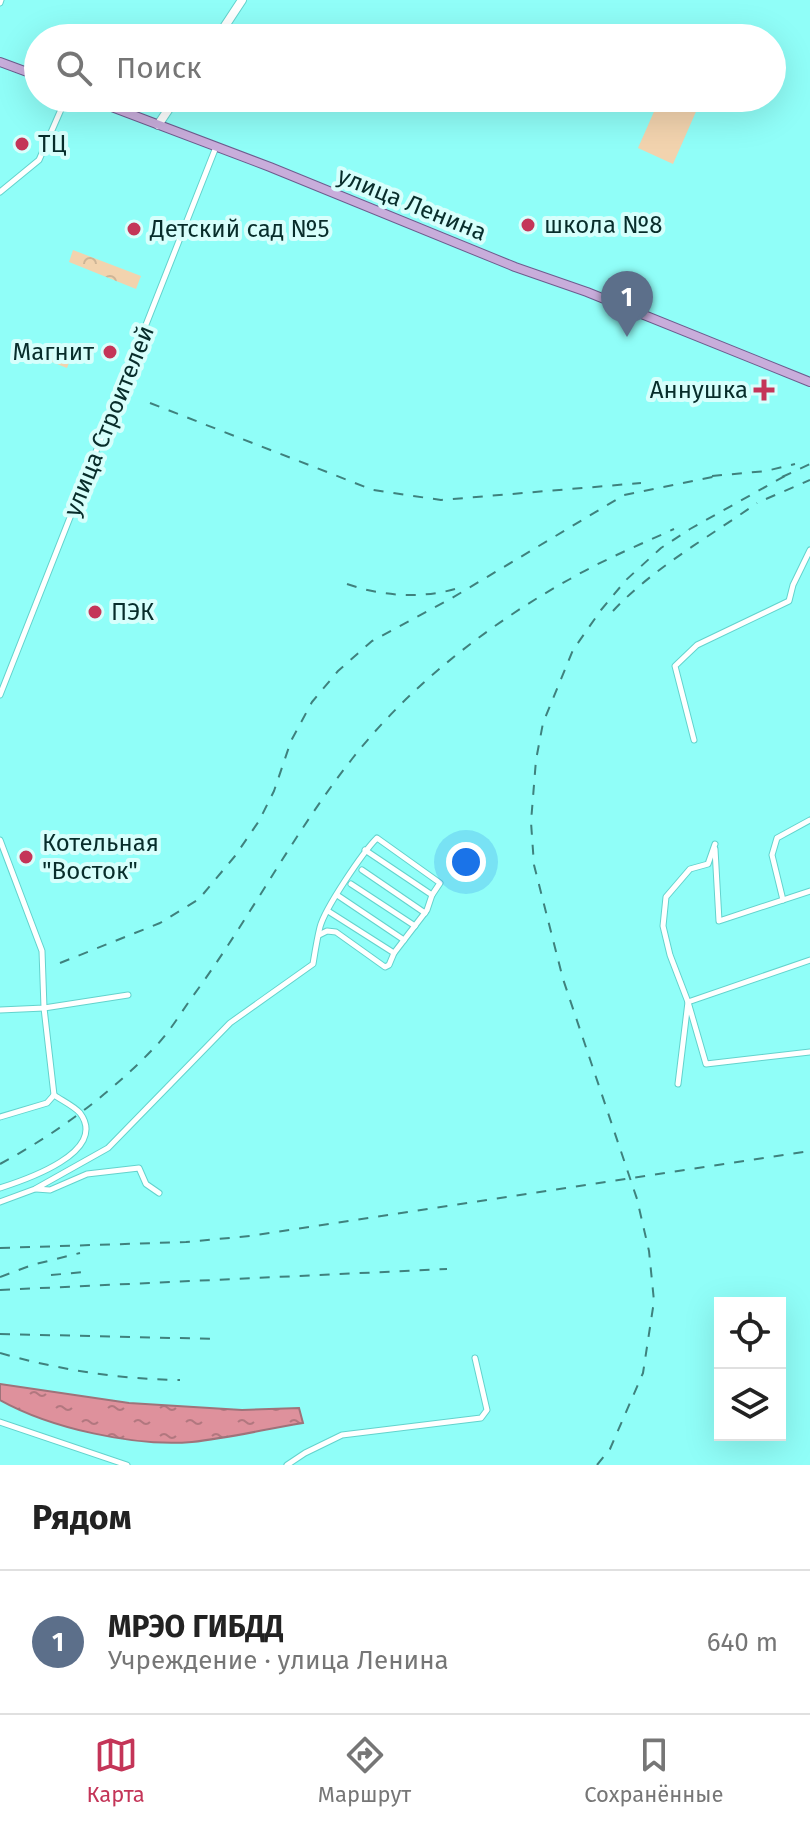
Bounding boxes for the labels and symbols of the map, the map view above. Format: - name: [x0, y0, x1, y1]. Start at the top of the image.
- place label: ТЦ: [38, 130, 66, 158]
- marker: ТЦ: [13, 135, 31, 153]
- street label: улица Ленина: [333, 161, 491, 247]
- place label: школа №8: [544, 211, 663, 239]
- place label: Детский сад №5: [149, 215, 329, 243]
- marker: школа №8: [519, 216, 537, 234]
- marker: Детский сад №5: [125, 220, 143, 238]
- pin: 1: [601, 271, 653, 337]
- street label: улица Строителей: [58, 321, 160, 521]
- place label: Магнит: [13, 338, 94, 366]
- marker: Магнит: [101, 343, 119, 361]
- place label: Аннушка: [650, 376, 748, 404]
- marker: Аннушка: [755, 381, 773, 399]
- place label: ПЭК: [111, 598, 154, 626]
- marker: ПЭК: [86, 603, 104, 621]
- place label: Котельная "Восток": [42, 829, 159, 885]
- your location: [446, 842, 486, 882]
- marker: Котельная "Восток": [17, 848, 35, 866]

